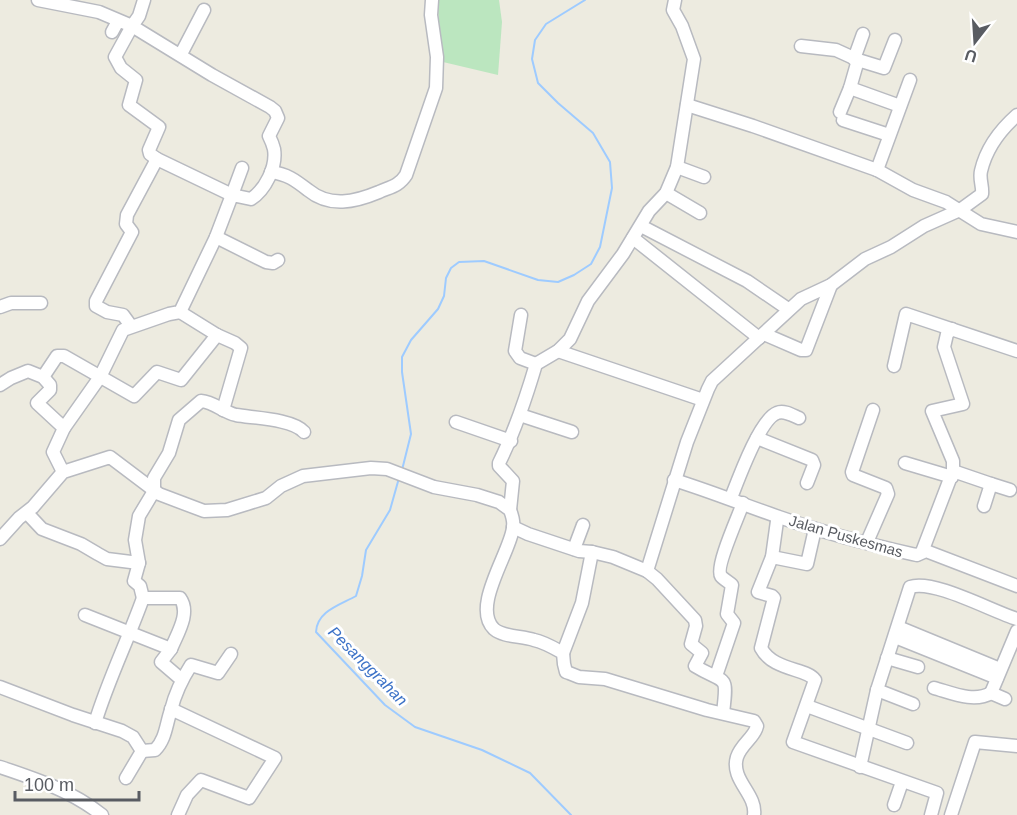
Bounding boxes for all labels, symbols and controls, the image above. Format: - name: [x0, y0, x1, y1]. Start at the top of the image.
- north arrow: [945, 12, 1005, 72]
- text: U: [963, 46, 979, 66]
- street label: Jalan Puskesmas: [787, 512, 905, 560]
- water label: Pesanggrahan: [325, 623, 411, 709]
- scale bar: [15, 764, 140, 802]
- text: 100 m: [24, 775, 74, 795]

